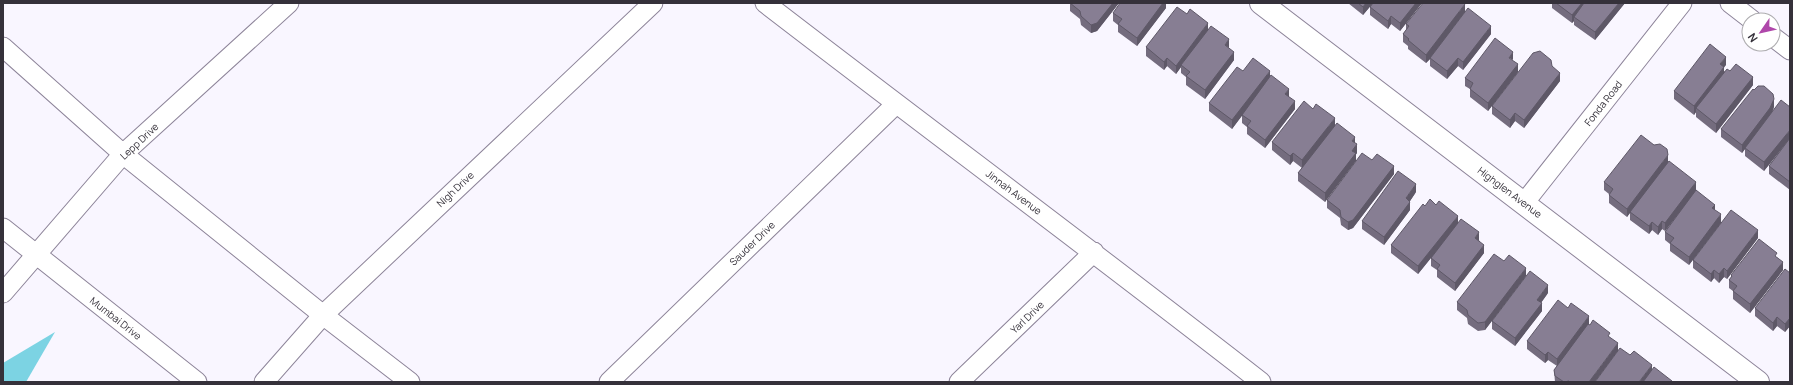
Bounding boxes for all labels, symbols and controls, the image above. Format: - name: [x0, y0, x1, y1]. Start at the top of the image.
- north arrow: [1741, 12, 1781, 52]
- text: N: [1744, 30, 1761, 45]
- street label: Fonda Road: [1581, 77, 1625, 129]
- street label: Lepp Drive: [117, 119, 161, 162]
- street label: Highglen Avenue: [1475, 163, 1545, 221]
- street label: Jinnah Avenue: [983, 166, 1045, 218]
- street label: Nigh Drive: [433, 168, 477, 210]
- street label: Sauder Drive: [726, 218, 778, 268]
- street label: Mumbai Drive: [87, 293, 145, 343]
- street label: Yarl Drive: [1007, 297, 1047, 336]

